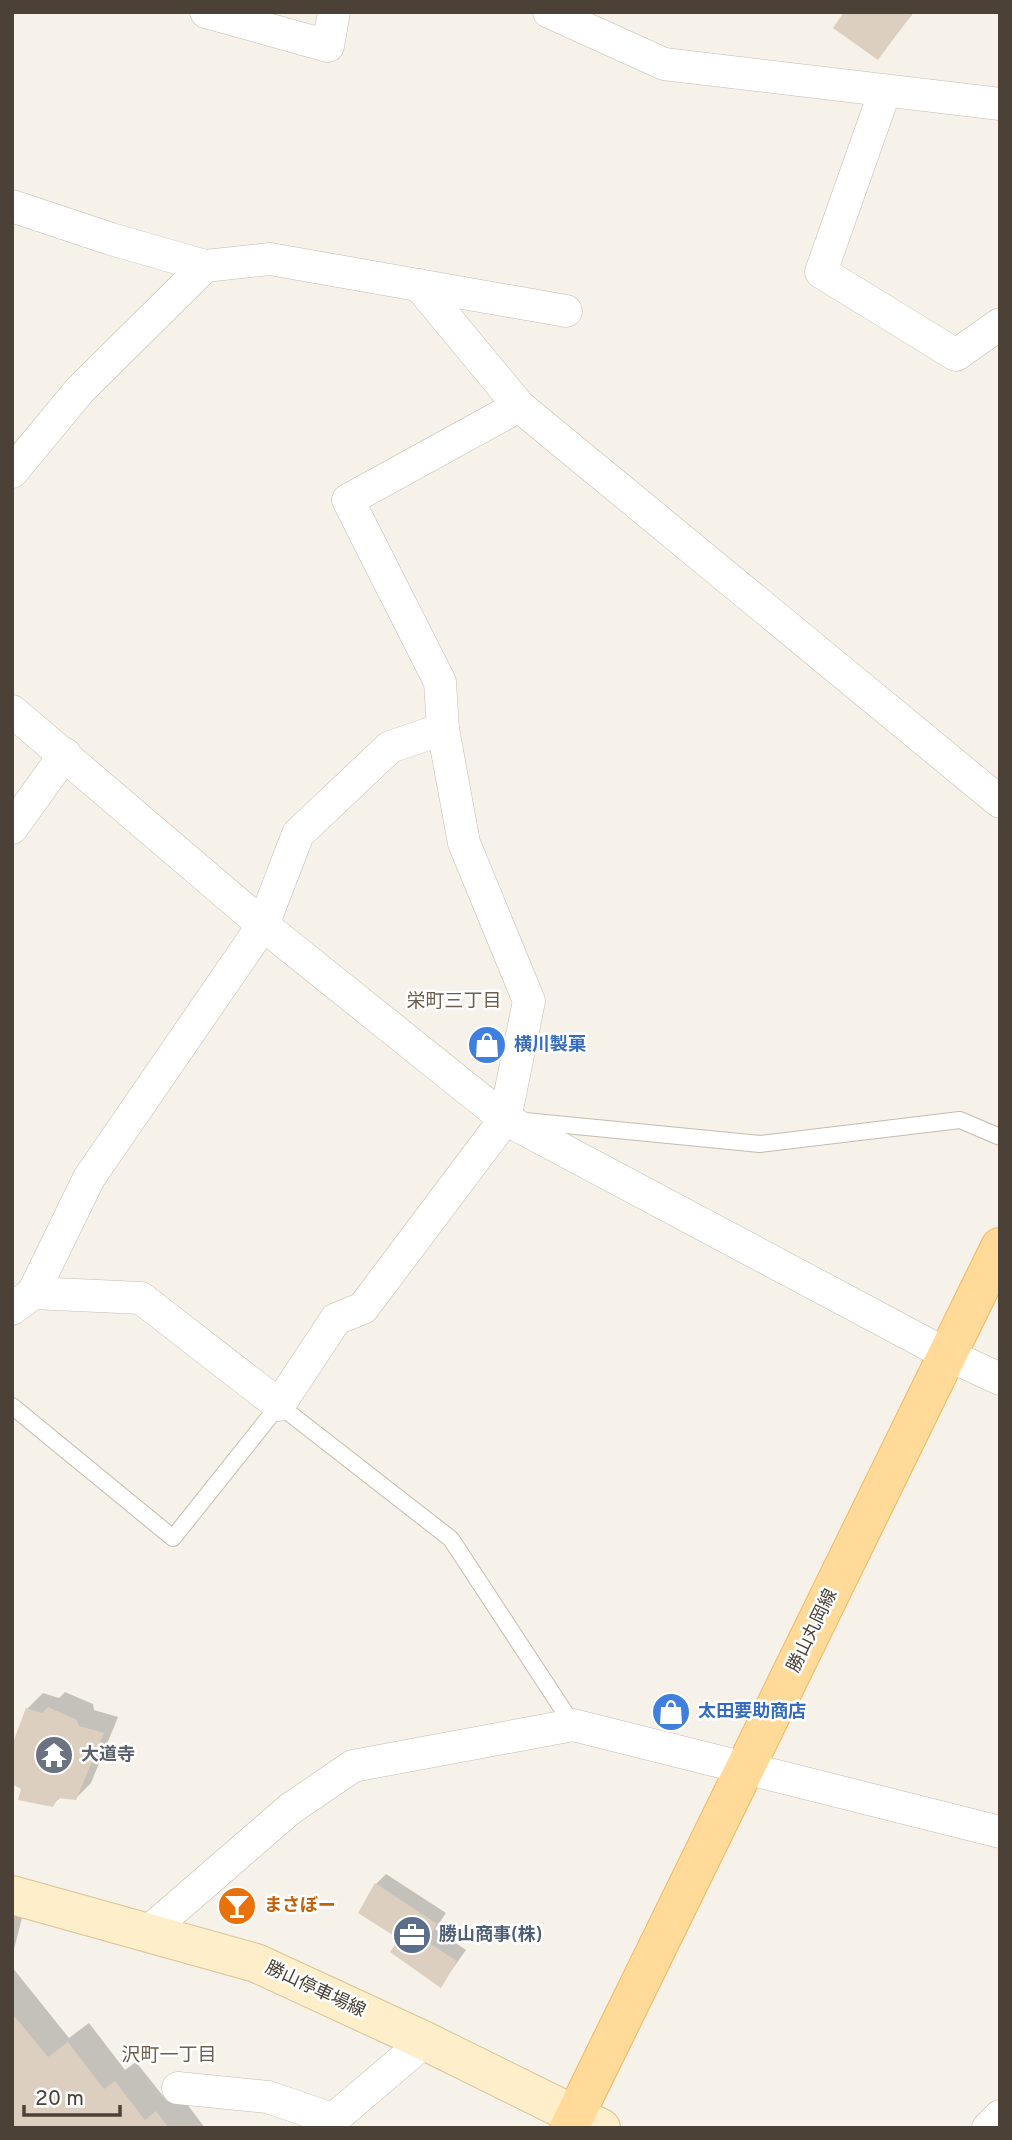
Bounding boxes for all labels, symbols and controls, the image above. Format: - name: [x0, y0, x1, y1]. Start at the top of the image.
- district label: 栄町三丁目: [406, 990, 502, 1014]
- shop icon: 横川製菓: [466, 1024, 508, 1066]
- place label: 横川製菓: [514, 1034, 586, 1057]
- street label: 勝山丸岡線: [783, 1586, 843, 1676]
- shop icon: 太田要助商店: [650, 1691, 692, 1733]
- place label: 太田要助商店: [698, 1701, 806, 1724]
- temple icon: 大道寺: [33, 1734, 75, 1776]
- place label: 大道寺: [81, 1744, 135, 1767]
- bar icon: まさぼー: [216, 1885, 258, 1927]
- place label: まさぼー: [264, 1895, 336, 1918]
- office icon: 勝山商事(株): [391, 1914, 433, 1956]
- place label: 勝山商事(株): [439, 1924, 542, 1947]
- street label: 勝山停車場線: [261, 1957, 369, 2023]
- district label: 沢町一丁目: [121, 2044, 217, 2068]
- scale bar: [24, 2074, 121, 2118]
- text: 20 m: [35, 2086, 84, 2113]

